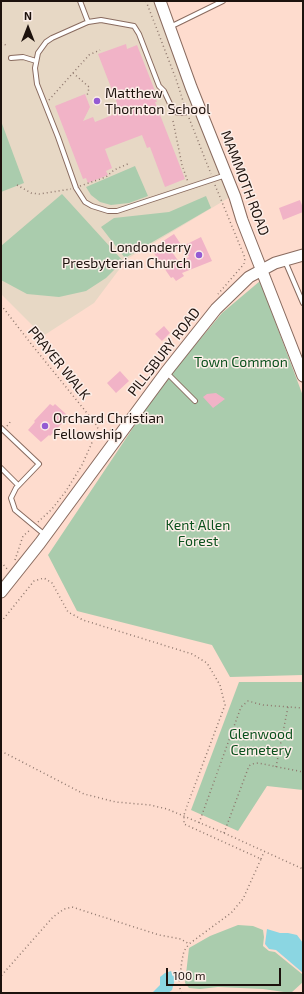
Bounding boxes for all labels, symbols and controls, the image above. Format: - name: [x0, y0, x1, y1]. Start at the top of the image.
- north arrow: [8, 8, 48, 48]
- text: N: [24, 9, 32, 22]
- place label: Matthew Thornton School: [105, 85, 210, 118]
- marker: Matthew Thornton School: [92, 96, 102, 106]
- street label: MAMMOTH ROAD: [217, 128, 273, 238]
- place label: Londonderry Presbyterian Church: [62, 239, 191, 272]
- marker: Londonderry Presbyterian Church: [194, 250, 204, 260]
- street label: PILLSBURY ROAD: [124, 304, 204, 400]
- street label: PRAYER WALK: [24, 323, 94, 403]
- park label: Town Common: [194, 354, 288, 370]
- place label: Orchard Christian Fellowship: [53, 410, 164, 442]
- marker: Orchard Christian Fellowship: [40, 421, 50, 431]
- park label: Kent Allen Forest: [166, 517, 230, 550]
- park label: Glenwood Cemetery: [229, 726, 293, 758]
- scale bar: [168, 960, 283, 986]
- text: 100 m: [173, 968, 205, 982]

